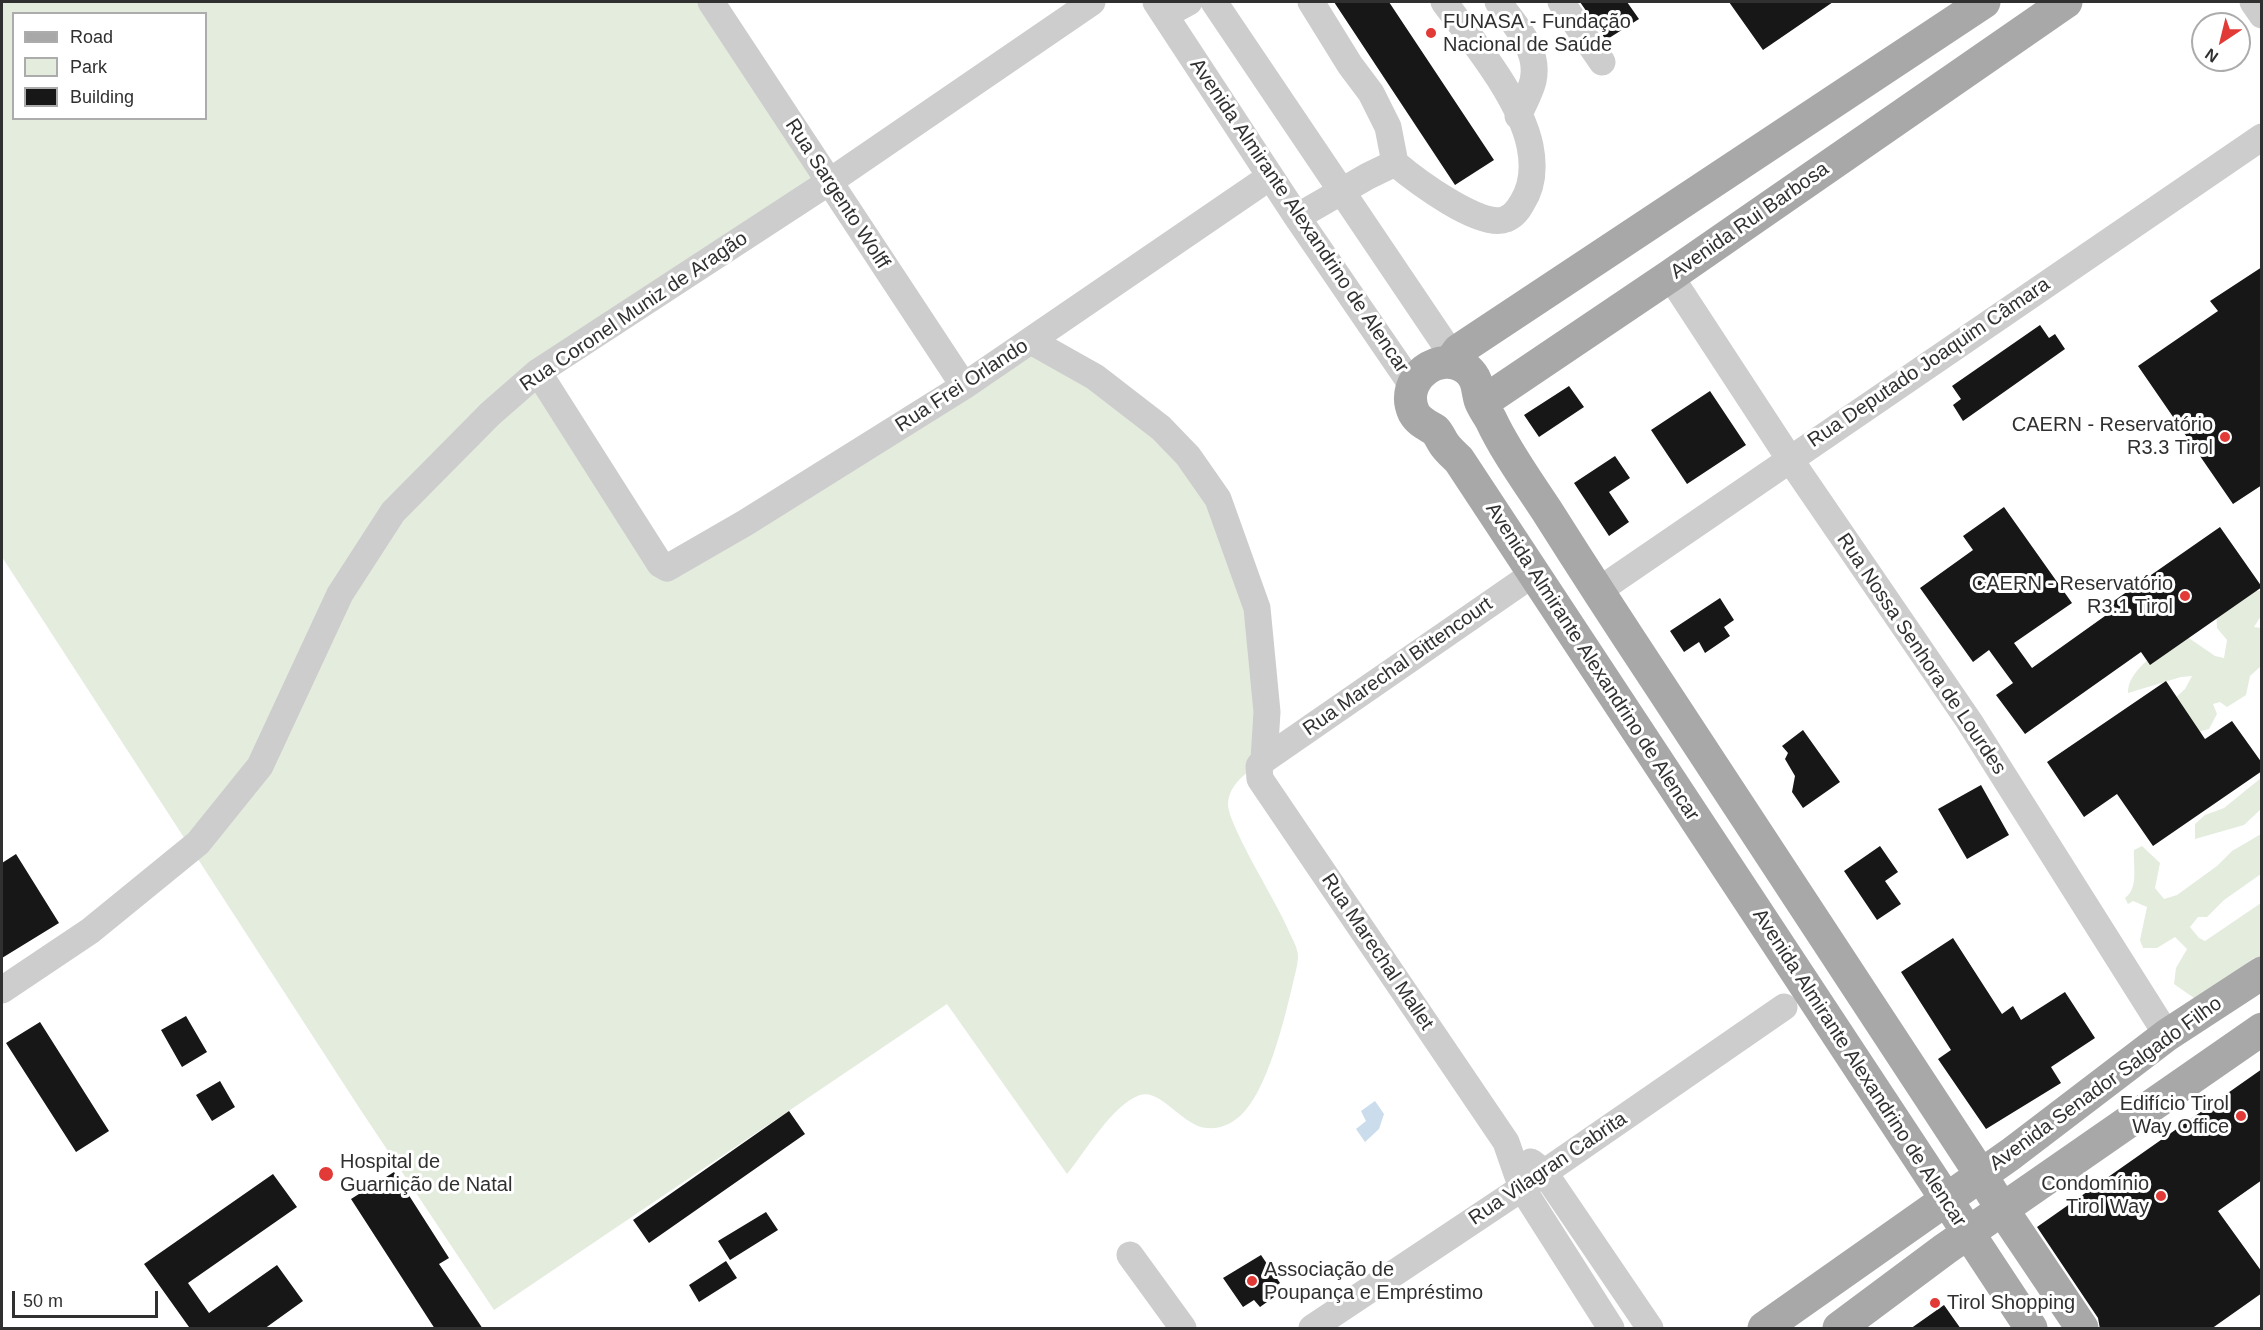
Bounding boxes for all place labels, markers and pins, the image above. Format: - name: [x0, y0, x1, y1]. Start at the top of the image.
- place label: FUNASA - Fundação Nacional de Saúde: [1443, 10, 1631, 57]
- marker: FUNASA - Fundação Nacional de Saúde: [1424, 26, 1438, 40]
- place label: CAERN - Reservatório R3.3 Tirol: [2012, 413, 2213, 460]
- marker: CAERN - Reservatório R3.3 Tirol: [2218, 430, 2232, 444]
- place label: CAERN - Reservatório R3.1 Tirol: [1972, 572, 2173, 619]
- marker: CAERN - Reservatório R3.1 Tirol: [2178, 589, 2192, 603]
- place label: Edifício Tirol Way Office: [2120, 1092, 2229, 1139]
- marker: Edifício Tirol Way Office: [2234, 1109, 2248, 1123]
- place label: Hospital de Guarnição de Natal: [340, 1150, 512, 1197]
- marker: Hospital de Guarnição de Natal: [317, 1165, 335, 1183]
- place label: Condomínio Tirol Way: [2041, 1172, 2149, 1219]
- marker: Condomínio Tirol Way: [2154, 1189, 2168, 1203]
- place label: Associação de Poupança e Empréstimo: [1264, 1258, 1483, 1305]
- marker: Associação de Poupança e Empréstimo: [1245, 1274, 1259, 1288]
- place label: Tirol Shopping: [1947, 1291, 2075, 1315]
- marker: Tirol Shopping: [1928, 1296, 1942, 1310]

